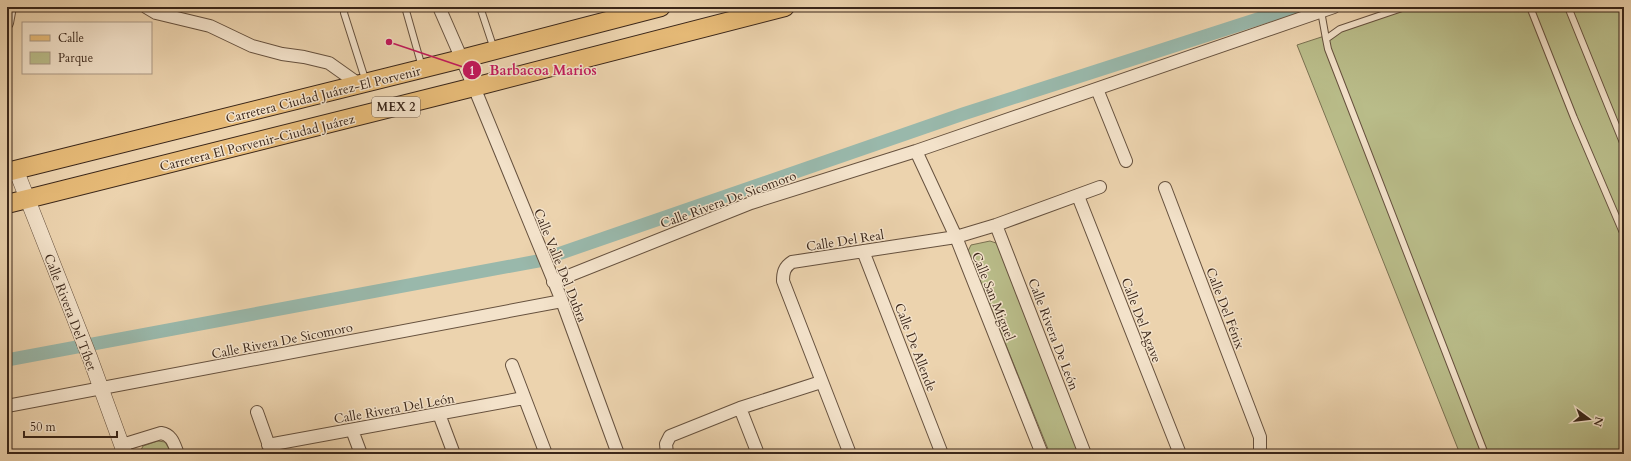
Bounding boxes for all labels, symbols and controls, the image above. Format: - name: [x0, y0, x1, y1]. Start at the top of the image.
- legend: [22, 22, 152, 74]
- text: Calle: [58, 30, 84, 46]
- text: Parque: [58, 50, 93, 66]
- callout: Barbacoa Marios: [462, 57, 605, 83]
- text: Barbacoa Marios: [489, 61, 597, 80]
- street label: Carretera Ciudad Juárez-El Porvenir: [224, 62, 423, 128]
- text: 1: [469, 63, 475, 79]
- road number: MEX 2: [372, 97, 420, 117]
- street label: Carretera El Porvenir-Ciudad Juárez: [158, 110, 357, 176]
- street label: Calle Rivera De Sicomoro: [658, 167, 799, 233]
- street label: Calle Valle Del Dubra: [529, 206, 591, 325]
- street label: Calle Del Real: [805, 226, 886, 256]
- street label: Calle San Miguel: [967, 249, 1019, 344]
- street label: Calle Rivera Del Tíbet: [39, 251, 101, 373]
- street label: Calle Del Fénix: [1201, 265, 1249, 352]
- street label: Calle Del Agave: [1117, 275, 1166, 365]
- street label: Calle Rivera De León: [1023, 276, 1083, 394]
- street label: Calle De Allende: [890, 300, 940, 394]
- street label: Calle Rivera De Sicomoro: [210, 318, 354, 364]
- street label: Calle Rivera Del León: [333, 389, 456, 428]
- north arrow: [1569, 399, 1609, 439]
- scale bar: [24, 413, 117, 439]
- text: N: [1590, 415, 1607, 428]
- text: 50 m: [30, 419, 57, 435]

